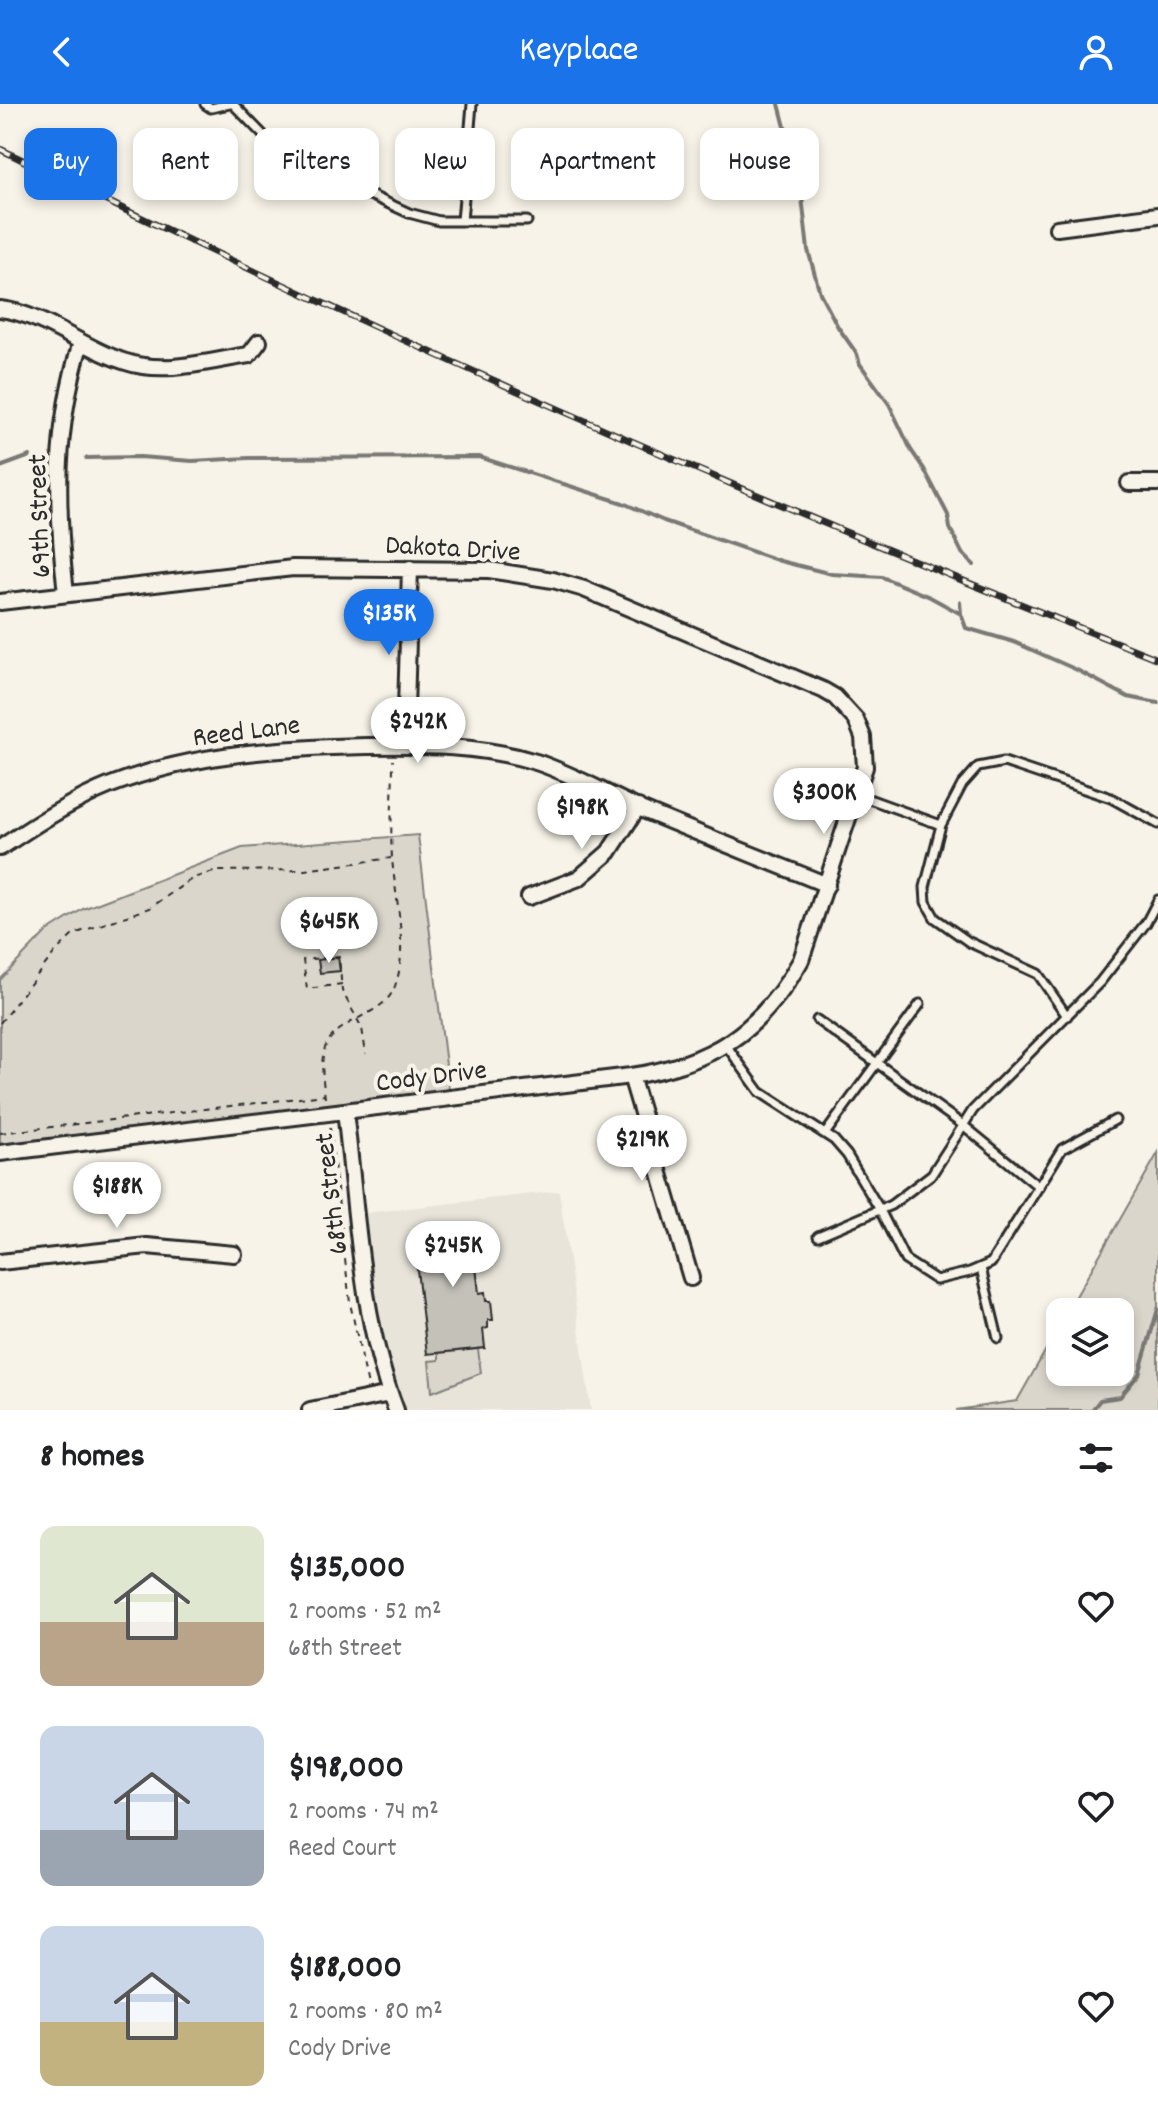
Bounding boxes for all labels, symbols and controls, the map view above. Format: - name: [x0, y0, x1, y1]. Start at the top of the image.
- text: Keyplace: [519, 26, 639, 78]
- icon: back: [40, 30, 84, 74]
- icon: person: [1074, 30, 1118, 74]
- chip: Buy: [24, 128, 117, 200]
- chip: Rent: [133, 128, 238, 200]
- chip: Filters: [254, 128, 379, 200]
- chip: New: [395, 128, 495, 200]
- chip: Apartment: [511, 128, 684, 200]
- chip: House: [700, 128, 819, 200]
- street label: 69th Street: [20, 453, 64, 579]
- street label: Dakota Drive: [384, 527, 521, 575]
- pin: $135K: [333, 589, 445, 657]
- text: $135K: [362, 596, 416, 633]
- pin: $242K: [362, 697, 474, 765]
- text: $242K: [389, 704, 447, 741]
- street label: Reed Lane: [191, 708, 302, 760]
- pin: $300K: [768, 768, 880, 836]
- text: $300K: [791, 775, 857, 812]
- pin: $198K: [526, 783, 638, 851]
- text: $198K: [555, 790, 609, 827]
- pin: $645K: [273, 897, 385, 965]
- text: $645K: [299, 904, 359, 941]
- street label: Cody Drive: [374, 1052, 489, 1106]
- pin: $219K: [586, 1115, 698, 1183]
- text: $219K: [615, 1122, 669, 1159]
- street label: 68th Street: [307, 1130, 361, 1257]
- pin: $188K: [61, 1162, 173, 1230]
- text: $188K: [91, 1169, 143, 1206]
- pin: $245K: [397, 1221, 509, 1289]
- text: $245K: [423, 1228, 483, 1265]
- map controls: [1046, 1298, 1134, 1386]
- button: layers: [1046, 1298, 1134, 1386]
- text: 8 homes: [40, 1434, 145, 1483]
- icon: filters: [1074, 1436, 1118, 1480]
- text: $135,000: [288, 1545, 406, 1594]
- icon: home: [104, 1558, 200, 1654]
- icon: heart: [1074, 1584, 1118, 1628]
- text: 2 rooms · 52 m²: [288, 1594, 441, 1631]
- text: 68th Street: [288, 1631, 402, 1668]
- text: $198,000: [288, 1745, 404, 1794]
- icon: home: [104, 1758, 200, 1854]
- icon: heart: [1074, 1784, 1118, 1828]
- text: 2 rooms · 74 m²: [288, 1794, 439, 1831]
- text: Reed Court: [288, 1831, 397, 1868]
- text: $188,000: [288, 1945, 402, 1994]
- icon: home: [104, 1958, 200, 2054]
- icon: heart: [1074, 1984, 1118, 2028]
- text: 2 rooms · 80 m²: [288, 1994, 443, 2031]
- text: Cody Drive: [288, 2031, 391, 2068]

